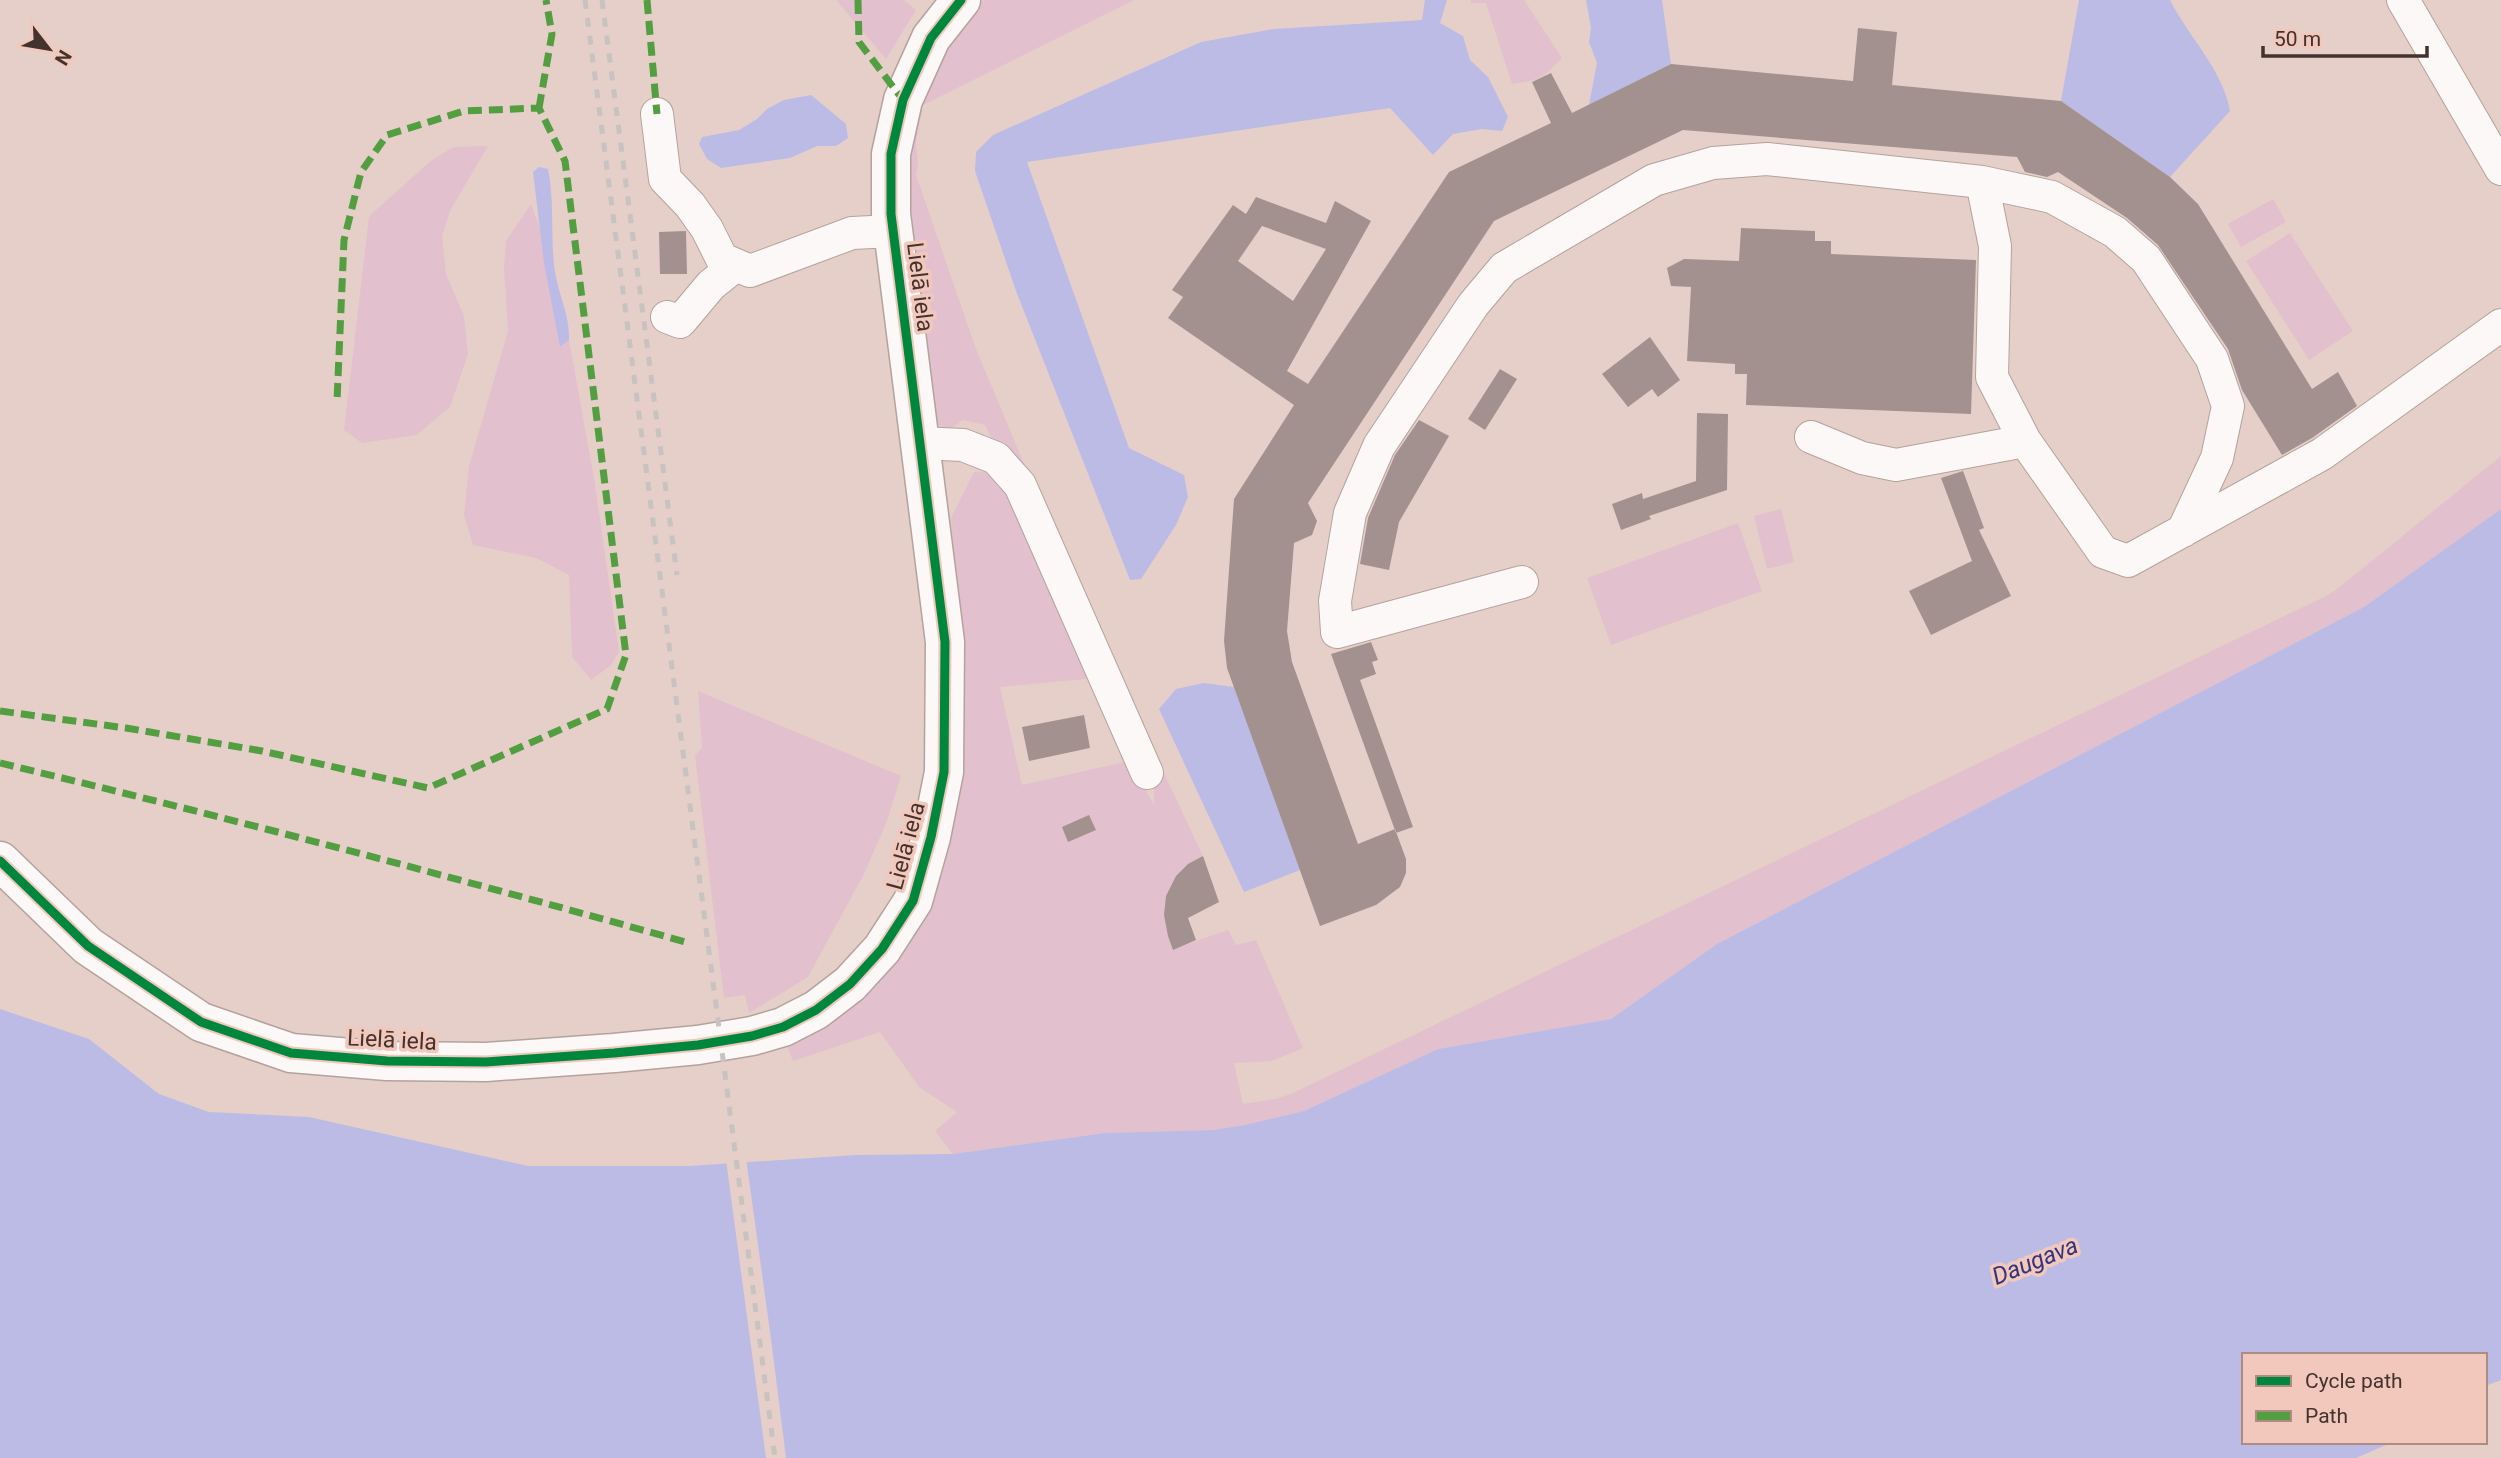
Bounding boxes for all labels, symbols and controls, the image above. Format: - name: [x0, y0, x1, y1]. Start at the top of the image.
- north arrow: [14, 14, 84, 84]
- scale bar: [2263, 14, 2428, 58]
- text: 50 m: [2274, 27, 2321, 51]
- text: N: [50, 46, 76, 69]
- street label: Lielā iela: [901, 241, 939, 333]
- street label: Lielā iela: [881, 799, 931, 893]
- street label: Lielā iela: [346, 1024, 438, 1056]
- water label: Daugava: [1988, 1231, 2082, 1291]
- legend: [2242, 1353, 2487, 1444]
- text: Cycle path: [2305, 1369, 2403, 1393]
- text: Path: [2305, 1404, 2348, 1428]

